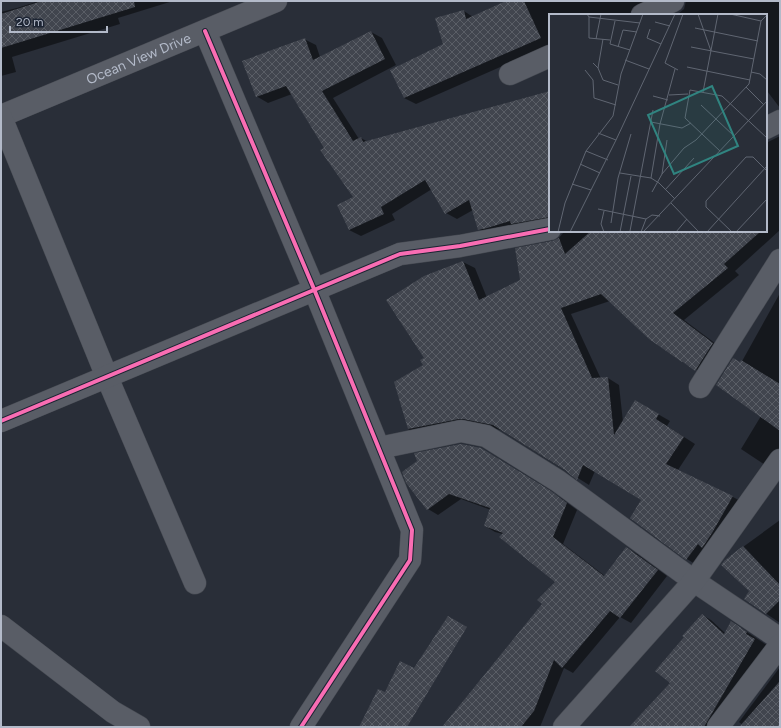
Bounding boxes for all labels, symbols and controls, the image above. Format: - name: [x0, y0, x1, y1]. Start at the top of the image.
- scale bar: [10, 8, 107, 34]
- inset map: [549, 14, 767, 232]
- text: 20 m: [16, 15, 44, 29]
- street label: Ocean View Drive: [84, 29, 194, 88]

